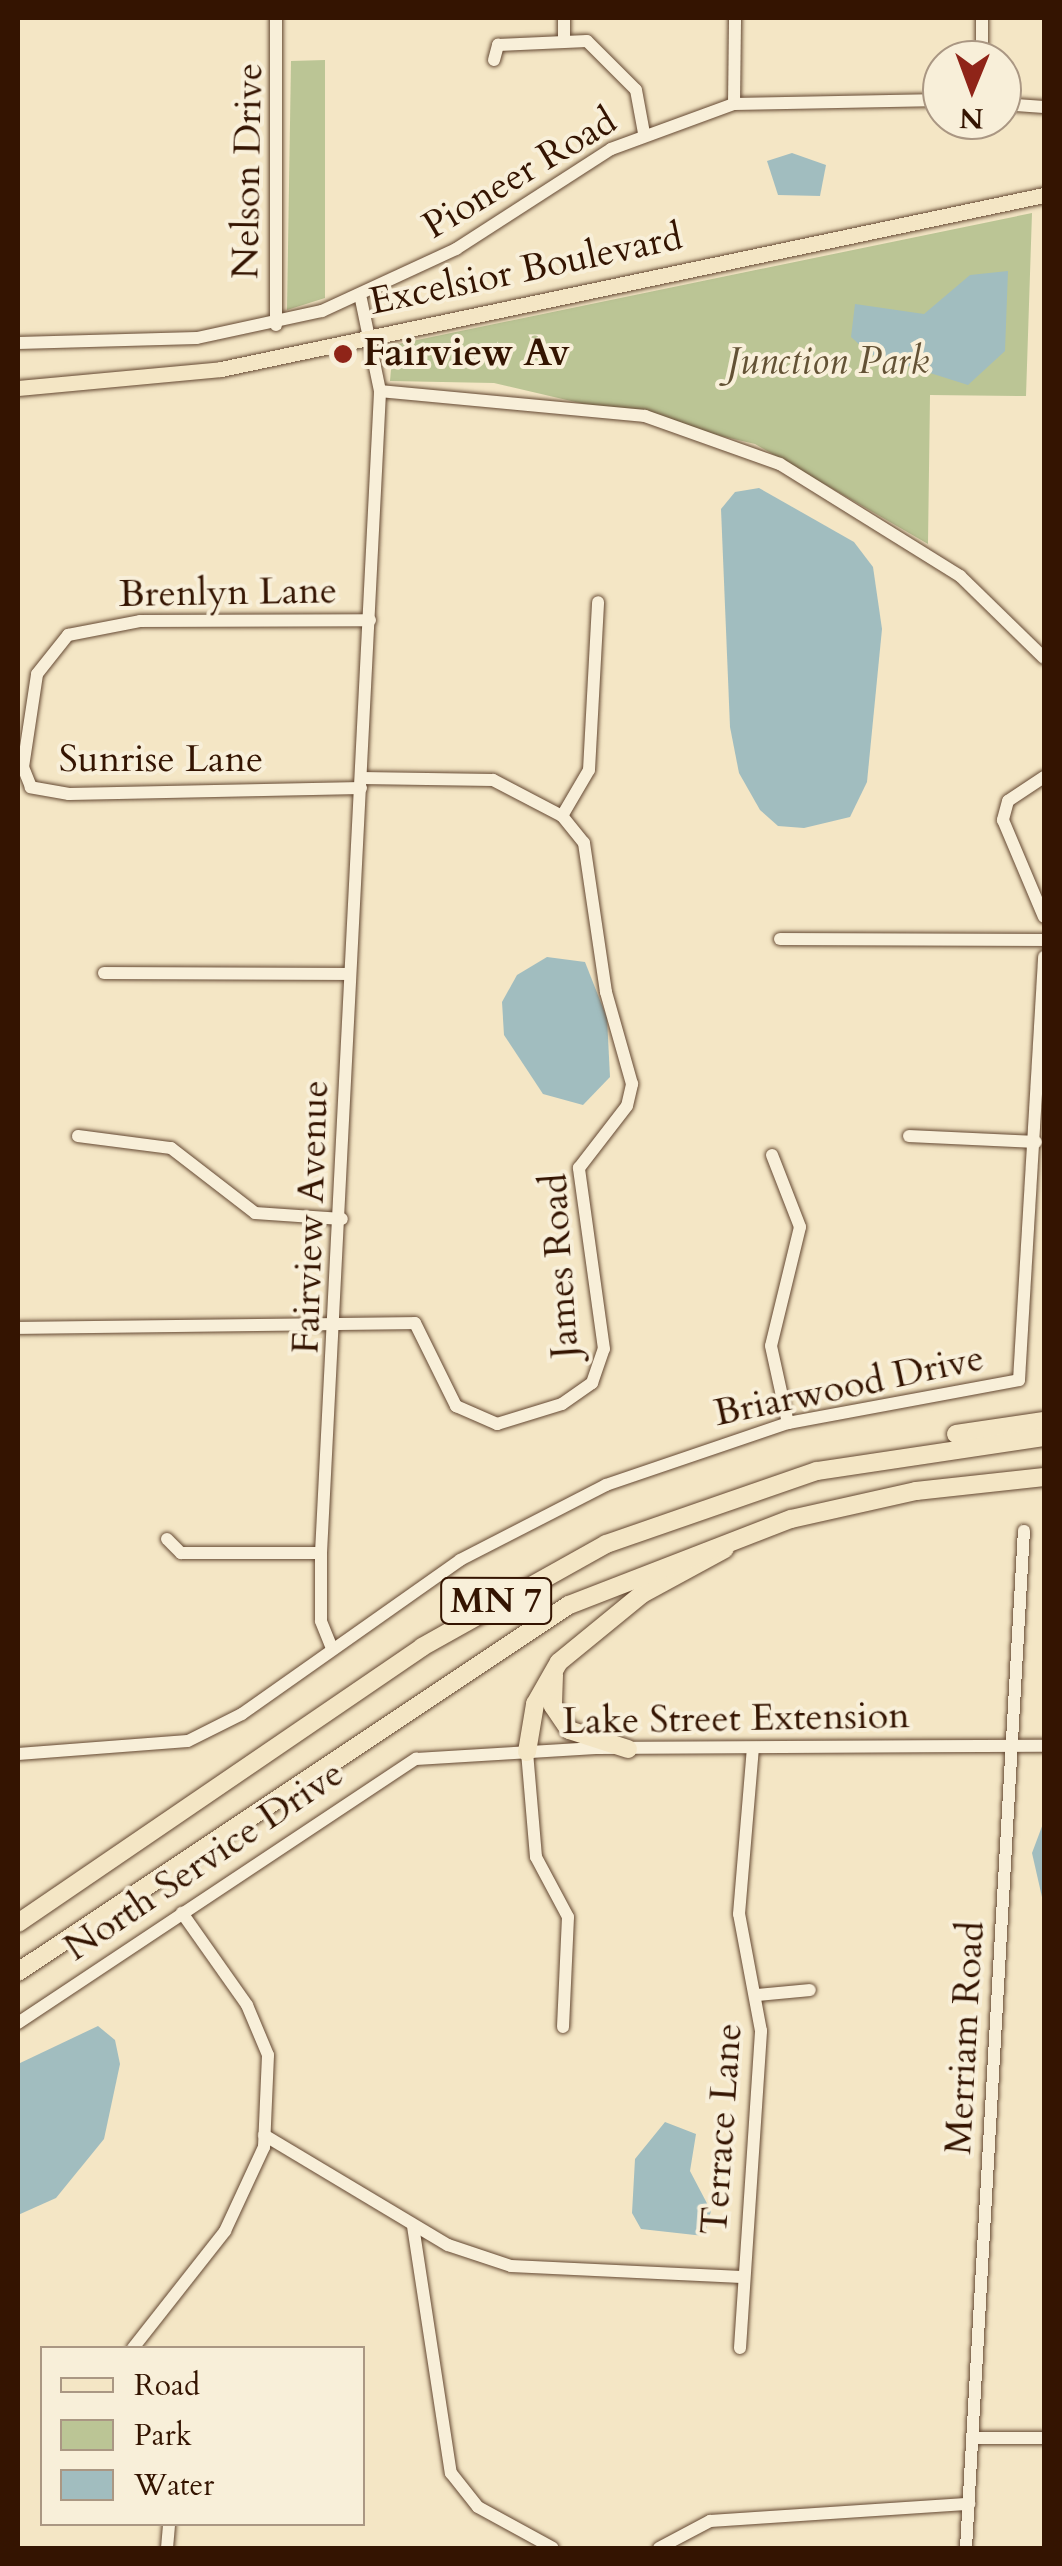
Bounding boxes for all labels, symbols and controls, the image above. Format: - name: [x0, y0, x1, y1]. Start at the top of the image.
- north arrow: [922, 40, 1022, 140]
- street label: Nelson Drive: [223, 62, 273, 280]
- street label: Pioneer Road: [415, 98, 625, 250]
- text: N: [959, 99, 984, 137]
- street label: Excelsior Boulevard: [366, 215, 686, 325]
- place label: Fairview Av: [363, 331, 570, 377]
- park label: Junction Park: [727, 339, 929, 385]
- marker: Fairview Av: [332, 343, 354, 365]
- street label: Brenlyn Lane: [118, 568, 338, 618]
- street label: Sunrise Lane: [59, 737, 263, 783]
- street label: Fairview Avenue: [283, 1079, 339, 1355]
- street label: James Road: [531, 1172, 589, 1360]
- street label: Briarwood Drive: [710, 1335, 988, 1437]
- road number: MN 7: [438, 1571, 554, 1631]
- street label: Lake Street Extension: [562, 1693, 910, 1745]
- street label: North Service Drive: [56, 1751, 352, 1971]
- street label: Merriam Road: [936, 1920, 994, 2156]
- street label: Terrace Lane: [692, 2022, 752, 2236]
- legend: [40, 2346, 365, 2526]
- text: Road: [134, 2365, 200, 2406]
- text: Park: [134, 2415, 192, 2456]
- text: Water: [134, 2465, 214, 2506]

